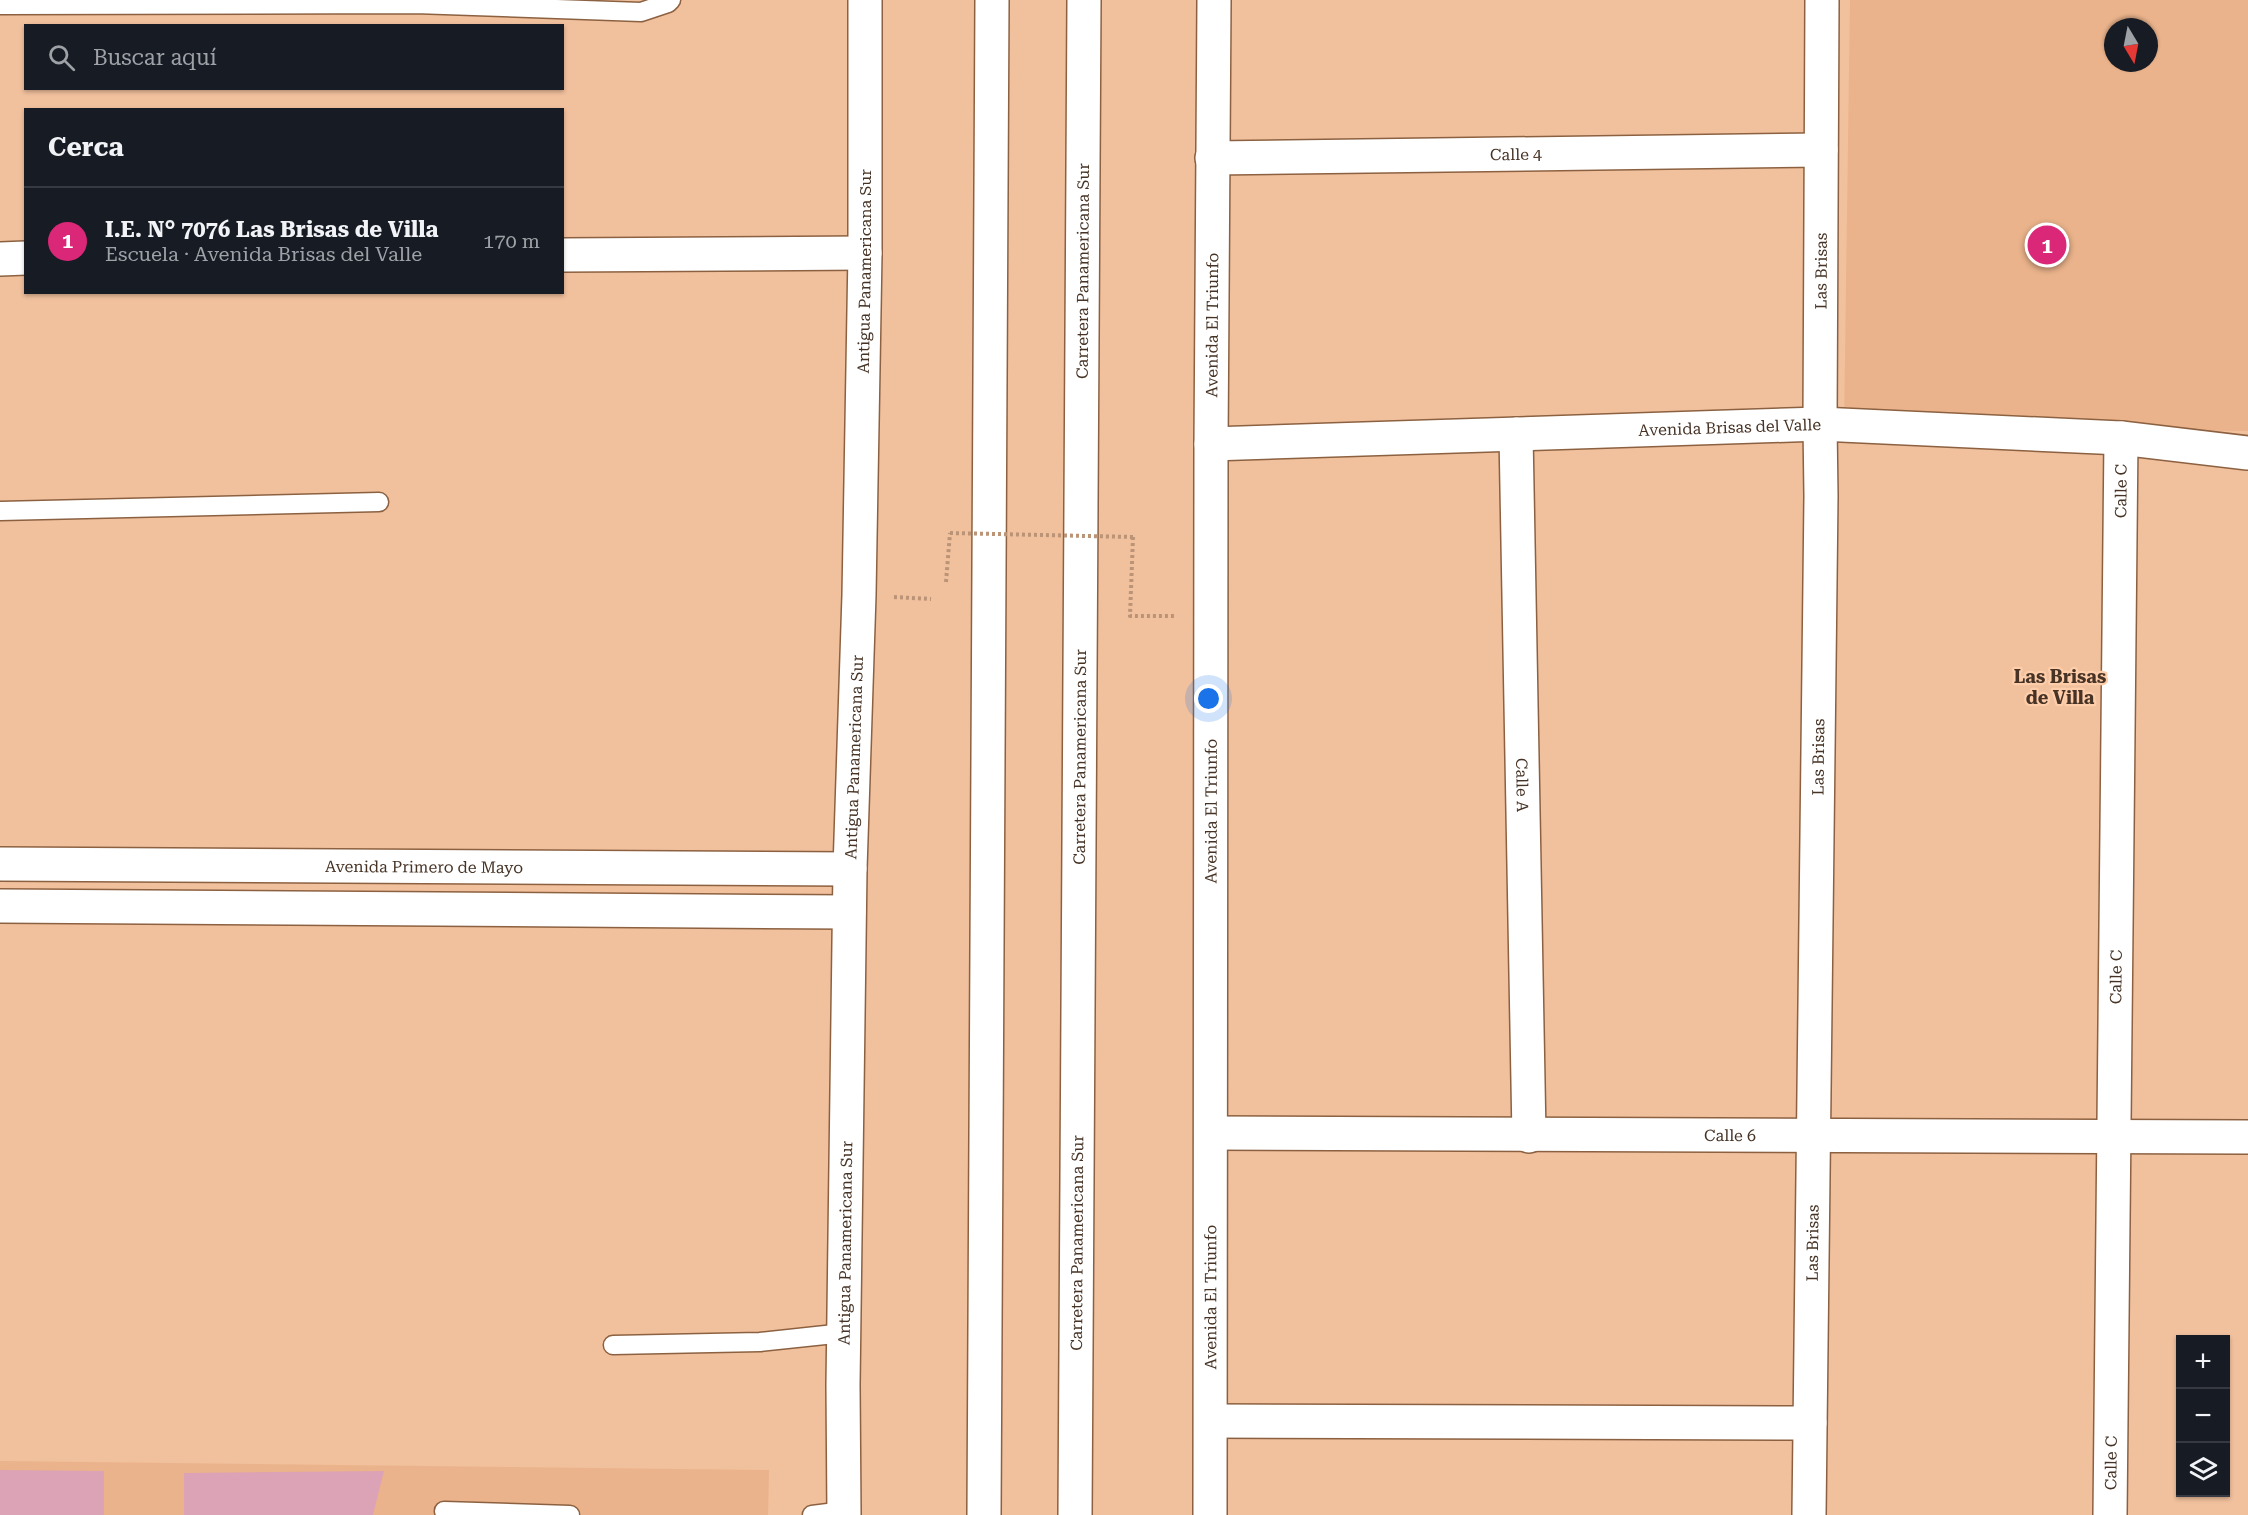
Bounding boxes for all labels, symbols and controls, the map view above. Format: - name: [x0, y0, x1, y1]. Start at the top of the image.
- north arrow: [2104, 18, 2158, 72]
- search box: [24, 24, 564, 90]
- icon: search: [45, 41, 78, 74]
- text: Buscar aquí: [93, 45, 217, 70]
- text: Cerca: [48, 132, 124, 162]
- street label: Calle 4: [1490, 144, 1542, 164]
- street label: Carretera Panamericana Sur: [1072, 163, 1093, 379]
- street label: Antigua Panamericana Sur: [853, 169, 875, 374]
- text: I.E. N° 7076 Las Brisas de Villa: [105, 217, 438, 242]
- pin: 1: [2028, 222, 2066, 268]
- text: 1: [62, 229, 73, 253]
- text: 170 m: [483, 229, 540, 253]
- street label: Las Brisas: [1811, 232, 1830, 309]
- text: Escuela · Avenida Brisas del Valle: [105, 242, 422, 266]
- street label: Avenida El Triunfo: [1202, 252, 1222, 397]
- street label: Avenida Brisas del Valle: [1638, 414, 1822, 439]
- street label: Calle C: [2111, 464, 2130, 518]
- street label: Carretera Panamericana Sur: [1069, 649, 1090, 865]
- street label: Antigua Panamericana Sur: [841, 654, 867, 860]
- district label: Las Brisas de Villa: [2014, 666, 2106, 708]
- your location: [1194, 684, 1223, 713]
- street label: Las Brisas: [1808, 718, 1828, 796]
- street label: Avenida El Triunfo: [1201, 738, 1220, 883]
- street label: Calle A: [1512, 758, 1533, 813]
- street label: Avenida Primero de Mayo: [325, 856, 523, 877]
- street label: Calle C: [2106, 950, 2125, 1004]
- street label: Calle 6: [1704, 1125, 1756, 1145]
- street label: Carretera Panamericana Sur: [1066, 1135, 1087, 1351]
- street label: Antigua Panamericana Sur: [834, 1140, 856, 1345]
- street label: Las Brisas: [1802, 1204, 1822, 1282]
- street label: Avenida El Triunfo: [1201, 1224, 1220, 1369]
- map controls: [2176, 1335, 2230, 1497]
- button: +: [2176, 1335, 2230, 1389]
- button: −: [2176, 1389, 2230, 1443]
- street label: Calle C: [2101, 1436, 2120, 1490]
- button: layers: [2176, 1443, 2230, 1497]

